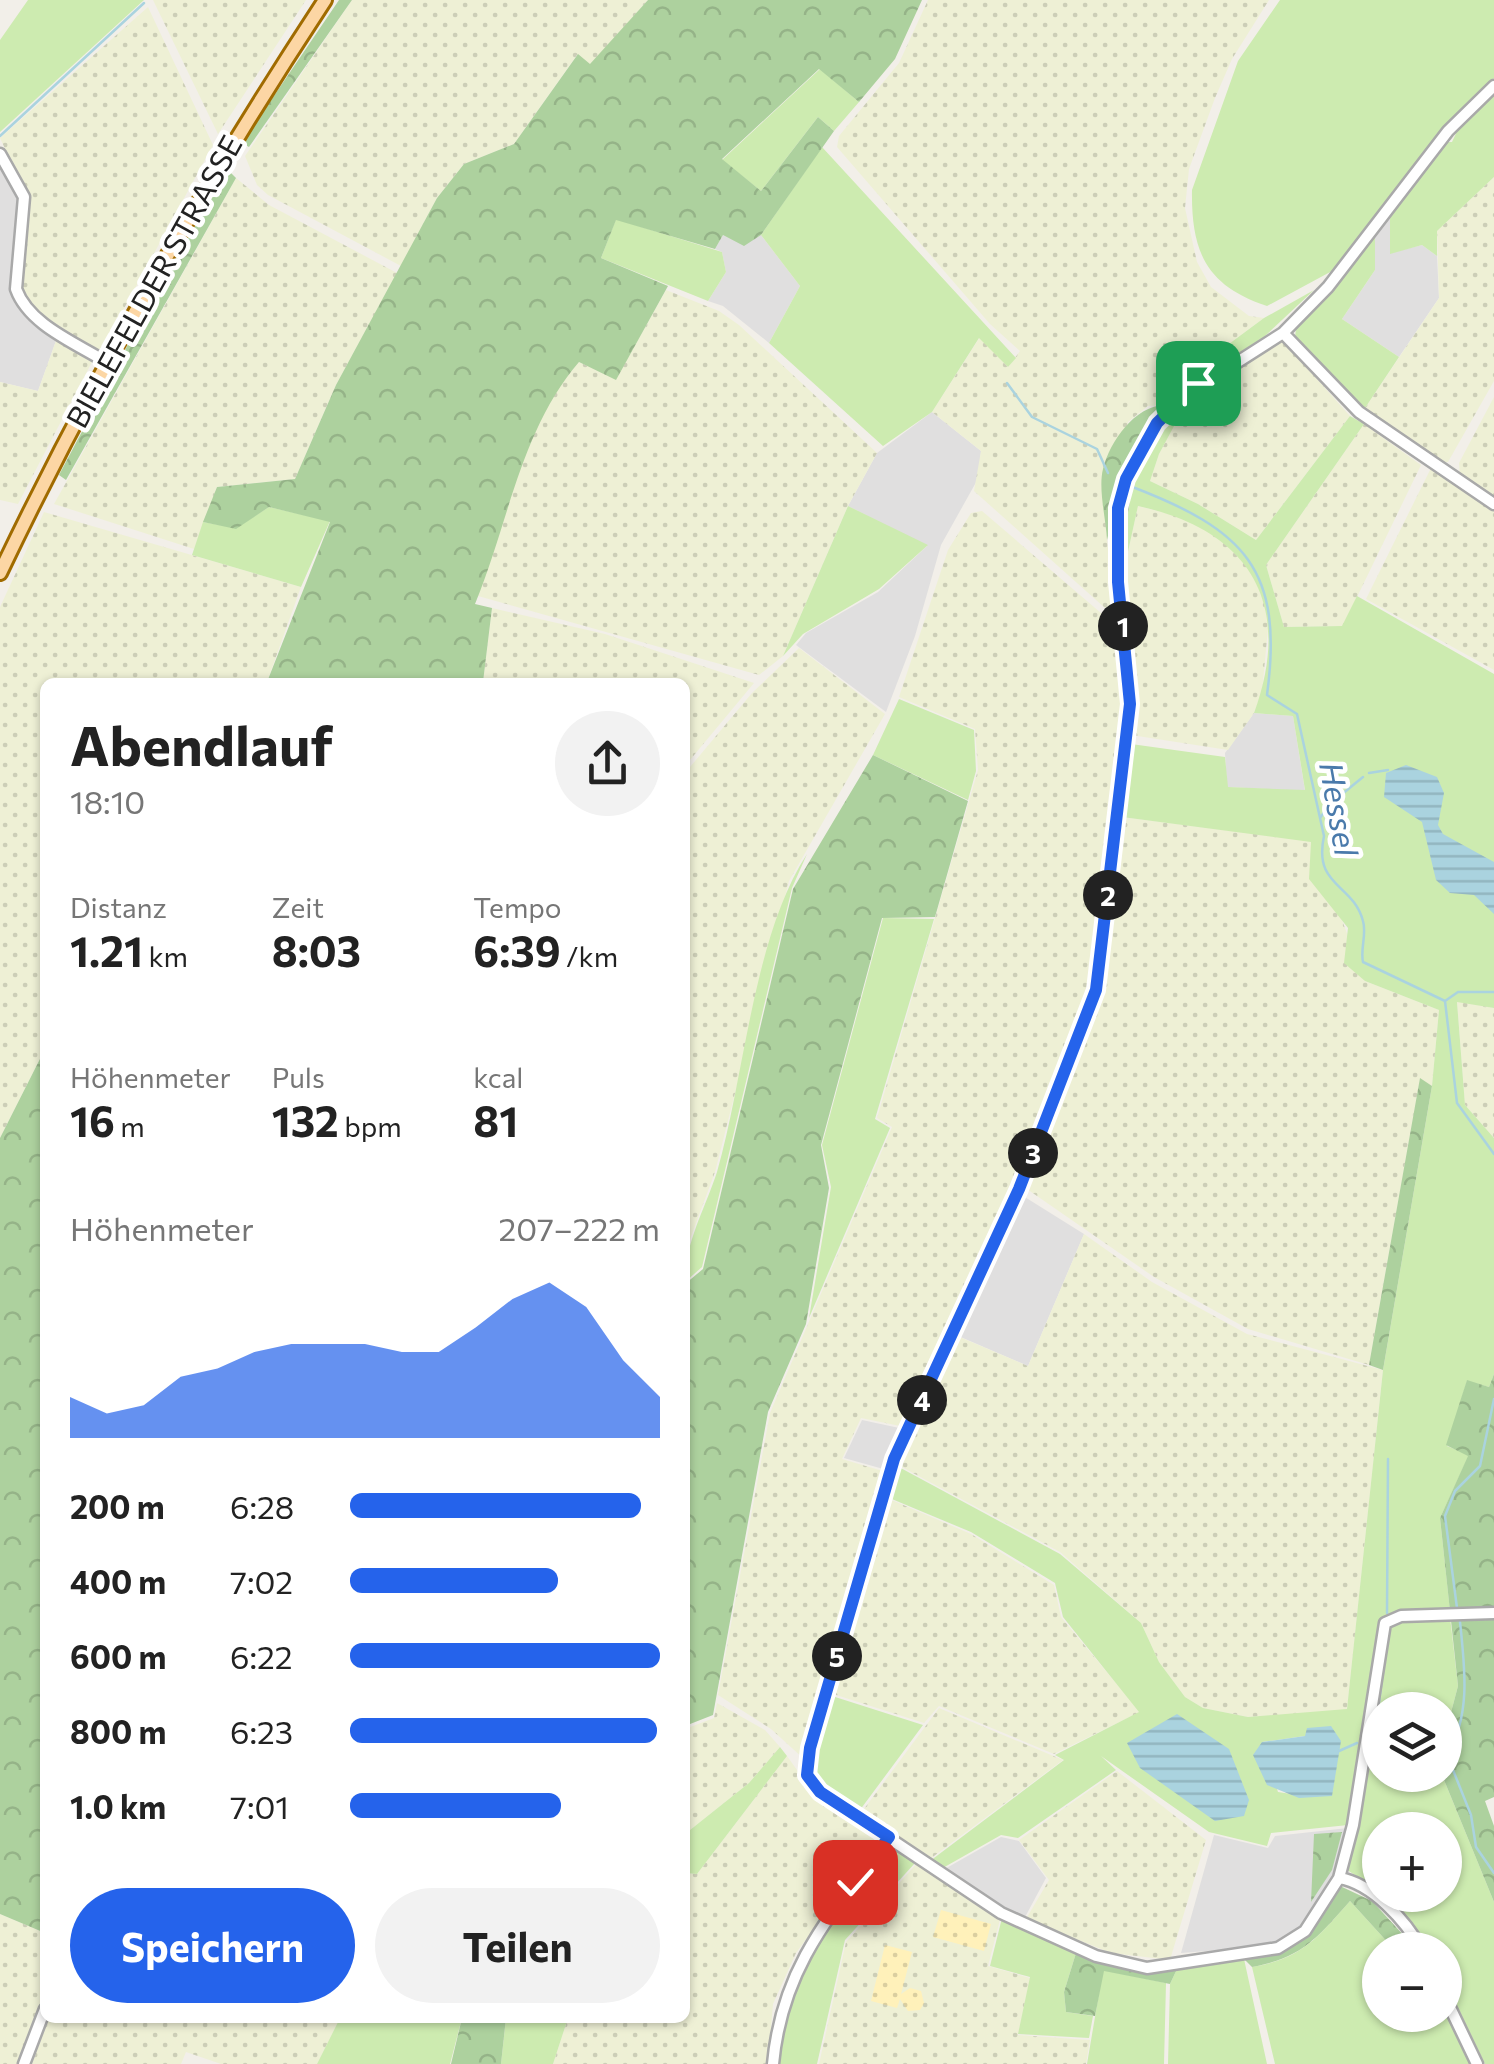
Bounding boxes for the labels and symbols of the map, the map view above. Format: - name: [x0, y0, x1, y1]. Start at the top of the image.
- street label: BIELEFELDER STRASSE: [57, 128, 249, 434]
- pin: [1156, 341, 1241, 426]
- pin: 1: [1098, 601, 1148, 651]
- water label: Hessel: [1312, 758, 1368, 860]
- pin: 2: [1083, 870, 1133, 920]
- pin: 3: [1008, 1128, 1058, 1178]
- pin: 4: [897, 1375, 947, 1425]
- pin: 5: [812, 1631, 862, 1681]
- pin: [813, 1840, 898, 1925]

